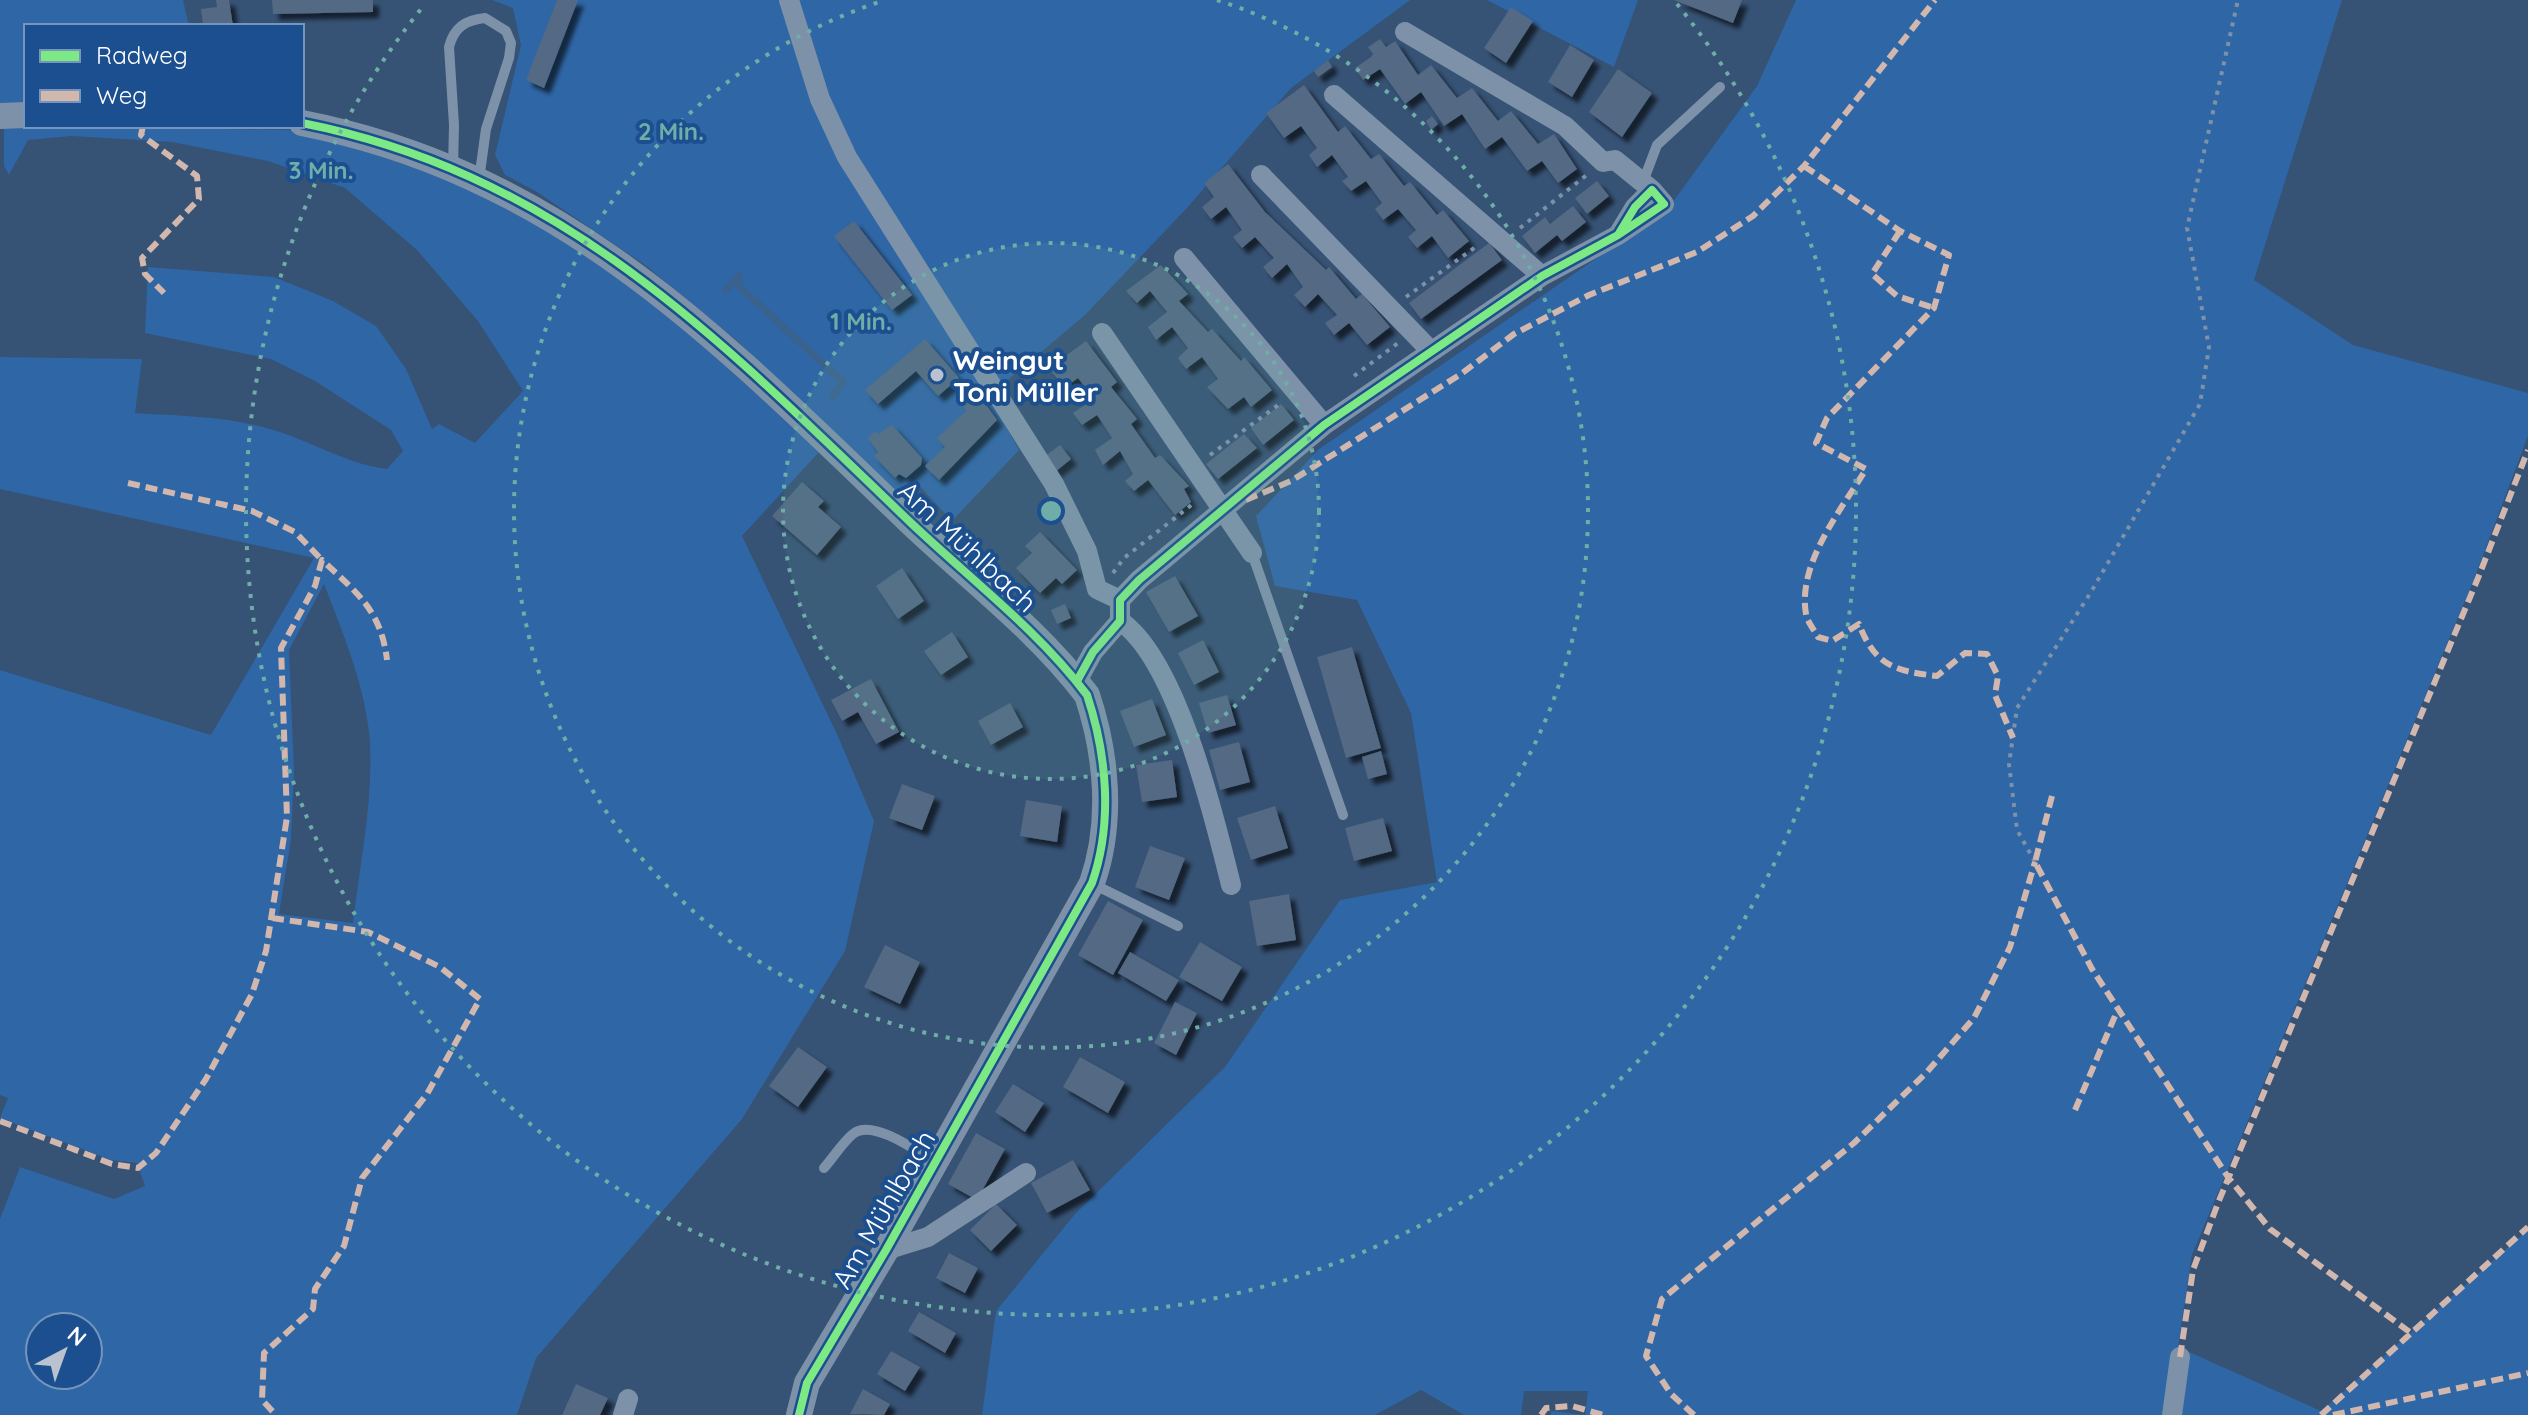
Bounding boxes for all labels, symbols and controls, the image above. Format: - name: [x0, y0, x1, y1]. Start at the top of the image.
- legend: [24, 24, 304, 128]
- text: Radweg: [96, 40, 188, 70]
- text: Weg: [96, 80, 147, 110]
- text: 2 Min.: [638, 116, 704, 146]
- text: 3 Min.: [288, 155, 354, 185]
- text: 1 Min.: [830, 306, 892, 336]
- place label: Weingut Toni Müller: [953, 342, 1099, 409]
- marker: Weingut Toni Müller: [928, 366, 946, 384]
- street label: Am Mühlbach: [891, 473, 1045, 619]
- centre of rings: [1037, 497, 1065, 525]
- street label: Am Mühlbach: [824, 1124, 942, 1294]
- north arrow: [24, 1311, 104, 1391]
- text: N: [62, 1320, 92, 1352]

